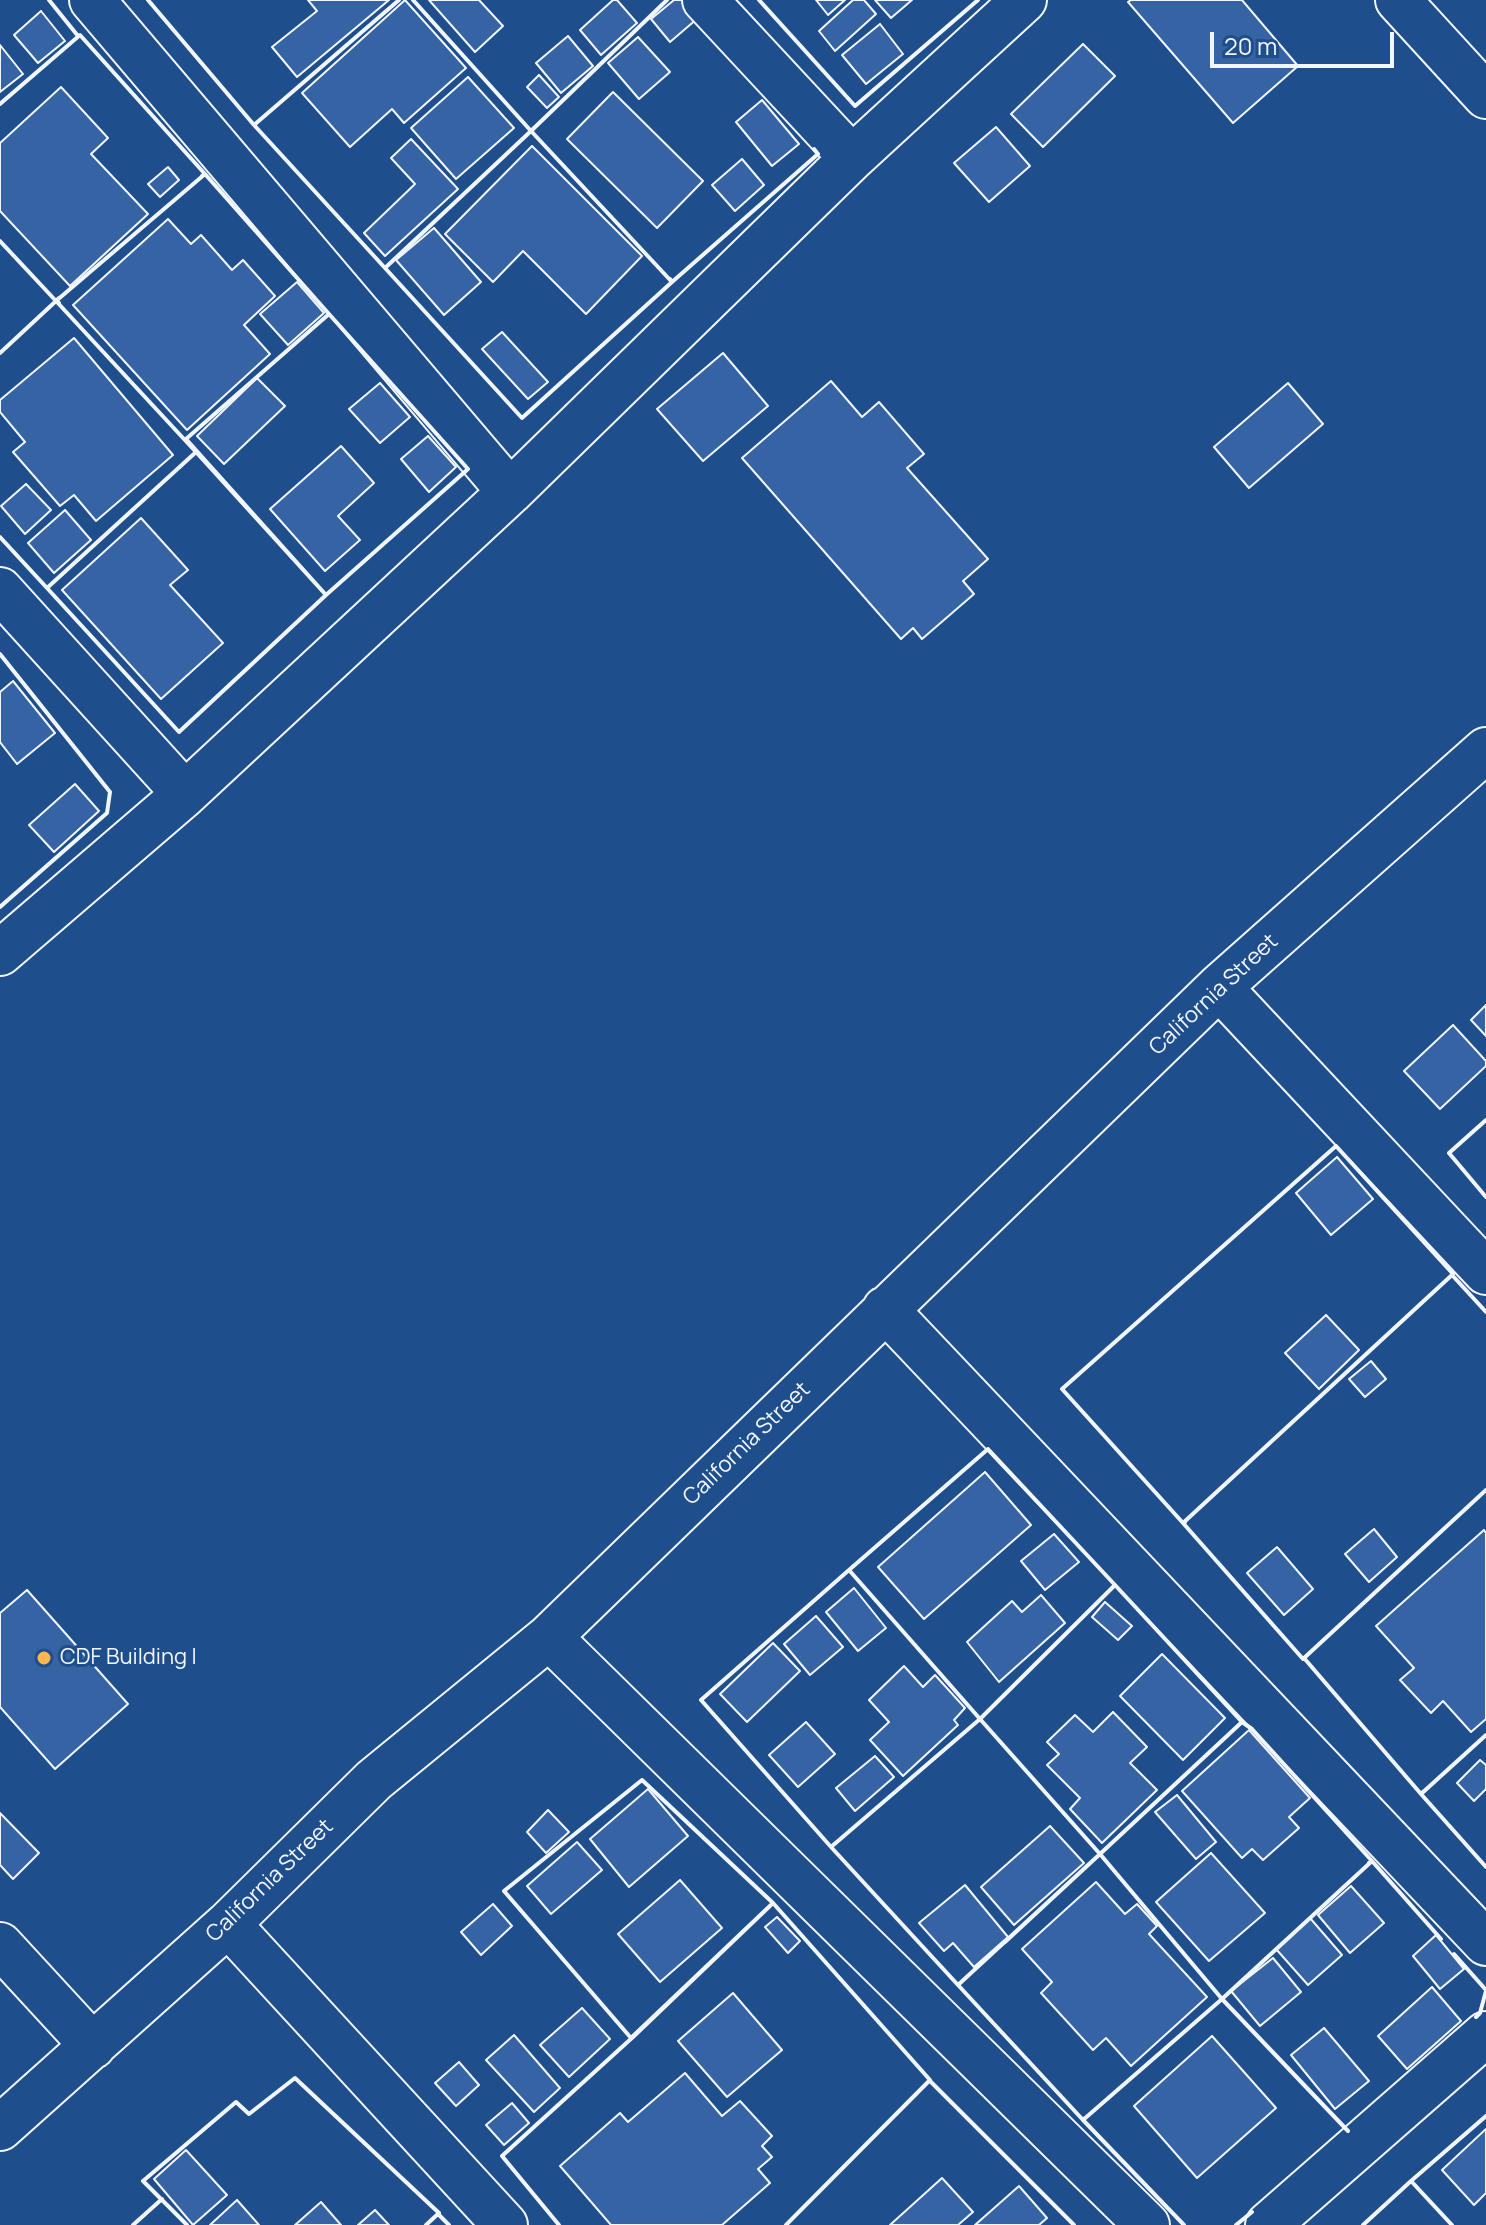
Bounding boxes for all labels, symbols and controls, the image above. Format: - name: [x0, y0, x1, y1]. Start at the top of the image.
- scale bar: [1214, 16, 1398, 66]
- text: 20 m: [1224, 29, 1277, 62]
- street label: California Street: [1144, 929, 1284, 1061]
- street label: California Street: [678, 1377, 816, 1511]
- place label: CDF Building I: [60, 1645, 197, 1671]
- marker: CDF Building I: [35, 1649, 53, 1667]
- street label: California Street: [201, 1814, 339, 1948]

